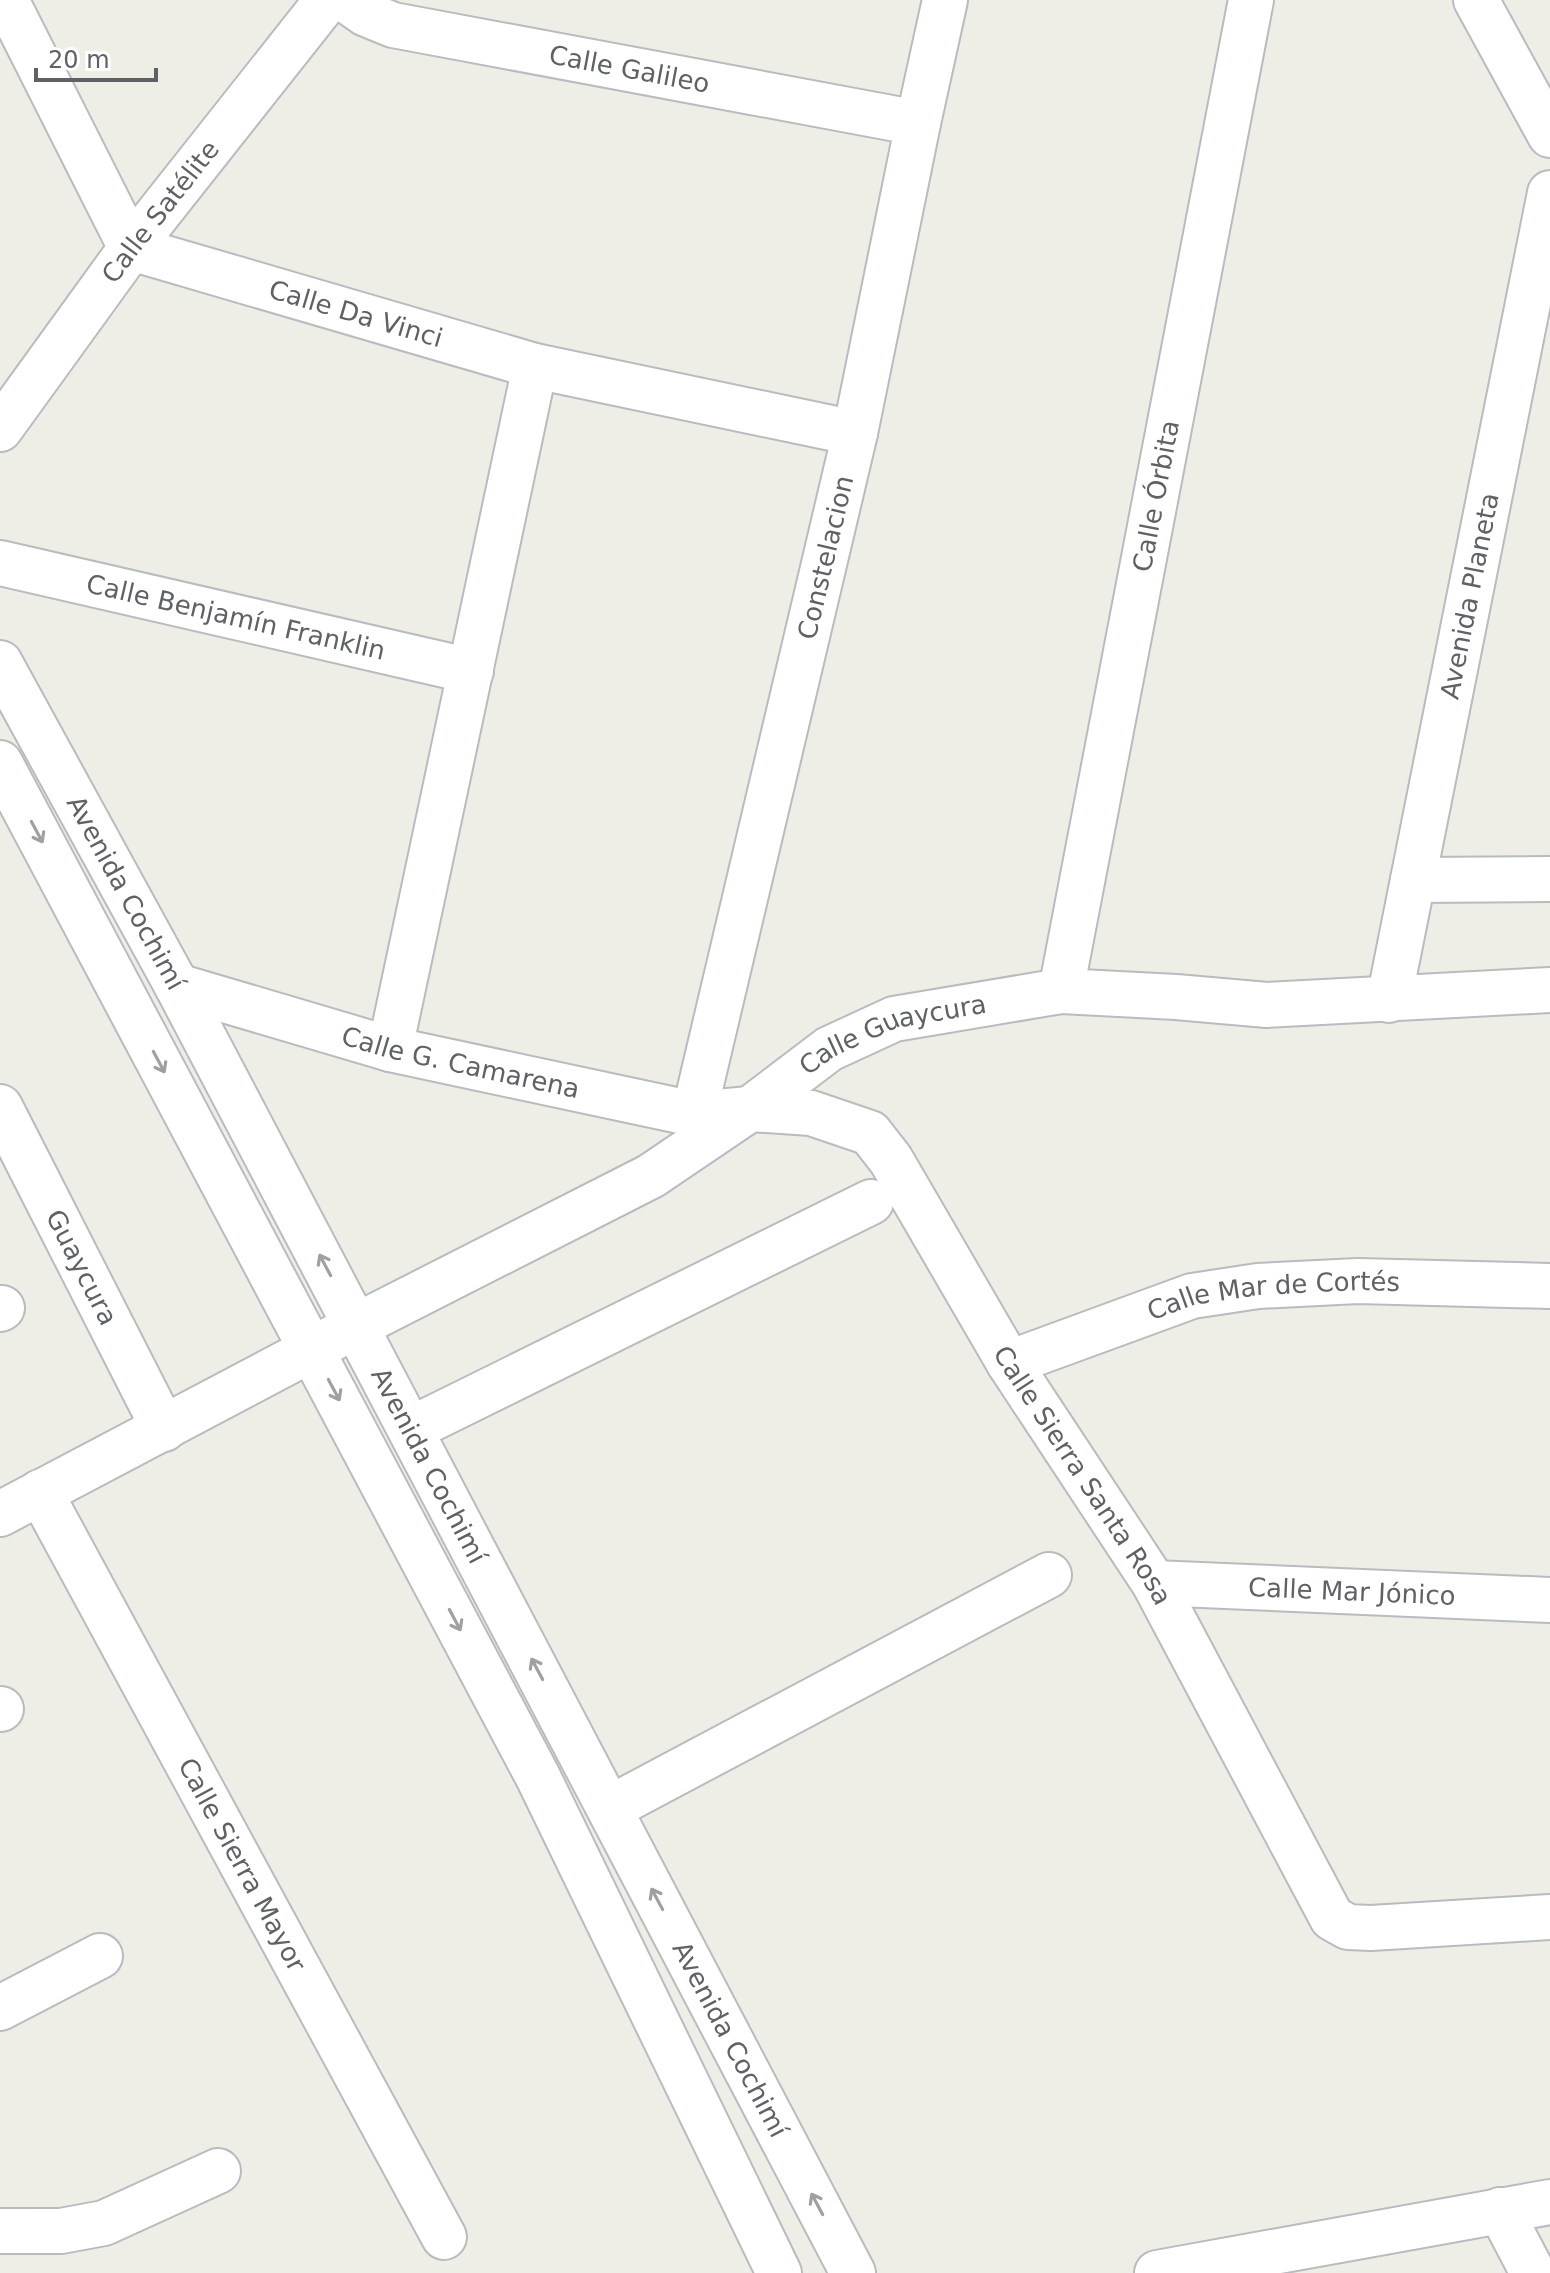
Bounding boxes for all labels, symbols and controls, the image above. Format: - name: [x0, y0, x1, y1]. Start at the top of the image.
- scale bar: [36, 32, 156, 82]
- street label: Calle Galileo: [547, 39, 712, 99]
- text: 20 m: [48, 46, 110, 74]
- street label: Calle Satélite: [96, 135, 225, 289]
- street label: Calle Da Vinci: [266, 274, 446, 353]
- street label: Calle Órbita: [1127, 418, 1185, 574]
- street label: Constelacion: [792, 472, 859, 642]
- street label: Avenida Planeta: [1434, 490, 1505, 702]
- street label: Calle Benjamín Franklin: [83, 568, 388, 666]
- street label: Avenida Cochimí: [61, 791, 192, 996]
- one-way arrow: [29, 820, 45, 844]
- street label: Calle Guaycura: [793, 989, 988, 1081]
- street label: Calle G. Camarena: [338, 1020, 582, 1104]
- one-way arrow: [151, 1049, 167, 1073]
- street label: Guaycura: [40, 1205, 124, 1330]
- one-way arrow: [316, 1254, 332, 1277]
- street label: Calle Mar de Cortés: [1143, 1266, 1400, 1326]
- street label: Calle Sierra Santa Rosa: [987, 1340, 1178, 1610]
- street label: Avenida Cochimí: [365, 1363, 493, 1569]
- one-way arrow: [326, 1378, 342, 1401]
- street label: Calle Mar Jónico: [1247, 1572, 1456, 1611]
- one-way arrow: [447, 1608, 463, 1631]
- one-way arrow: [528, 1657, 544, 1681]
- street label: Calle Sierra Mayor: [172, 1753, 312, 1977]
- one-way arrow: [649, 1888, 665, 1911]
- street label: Avenida Cochimí: [667, 1936, 794, 2143]
- one-way arrow: [808, 2192, 824, 2216]

